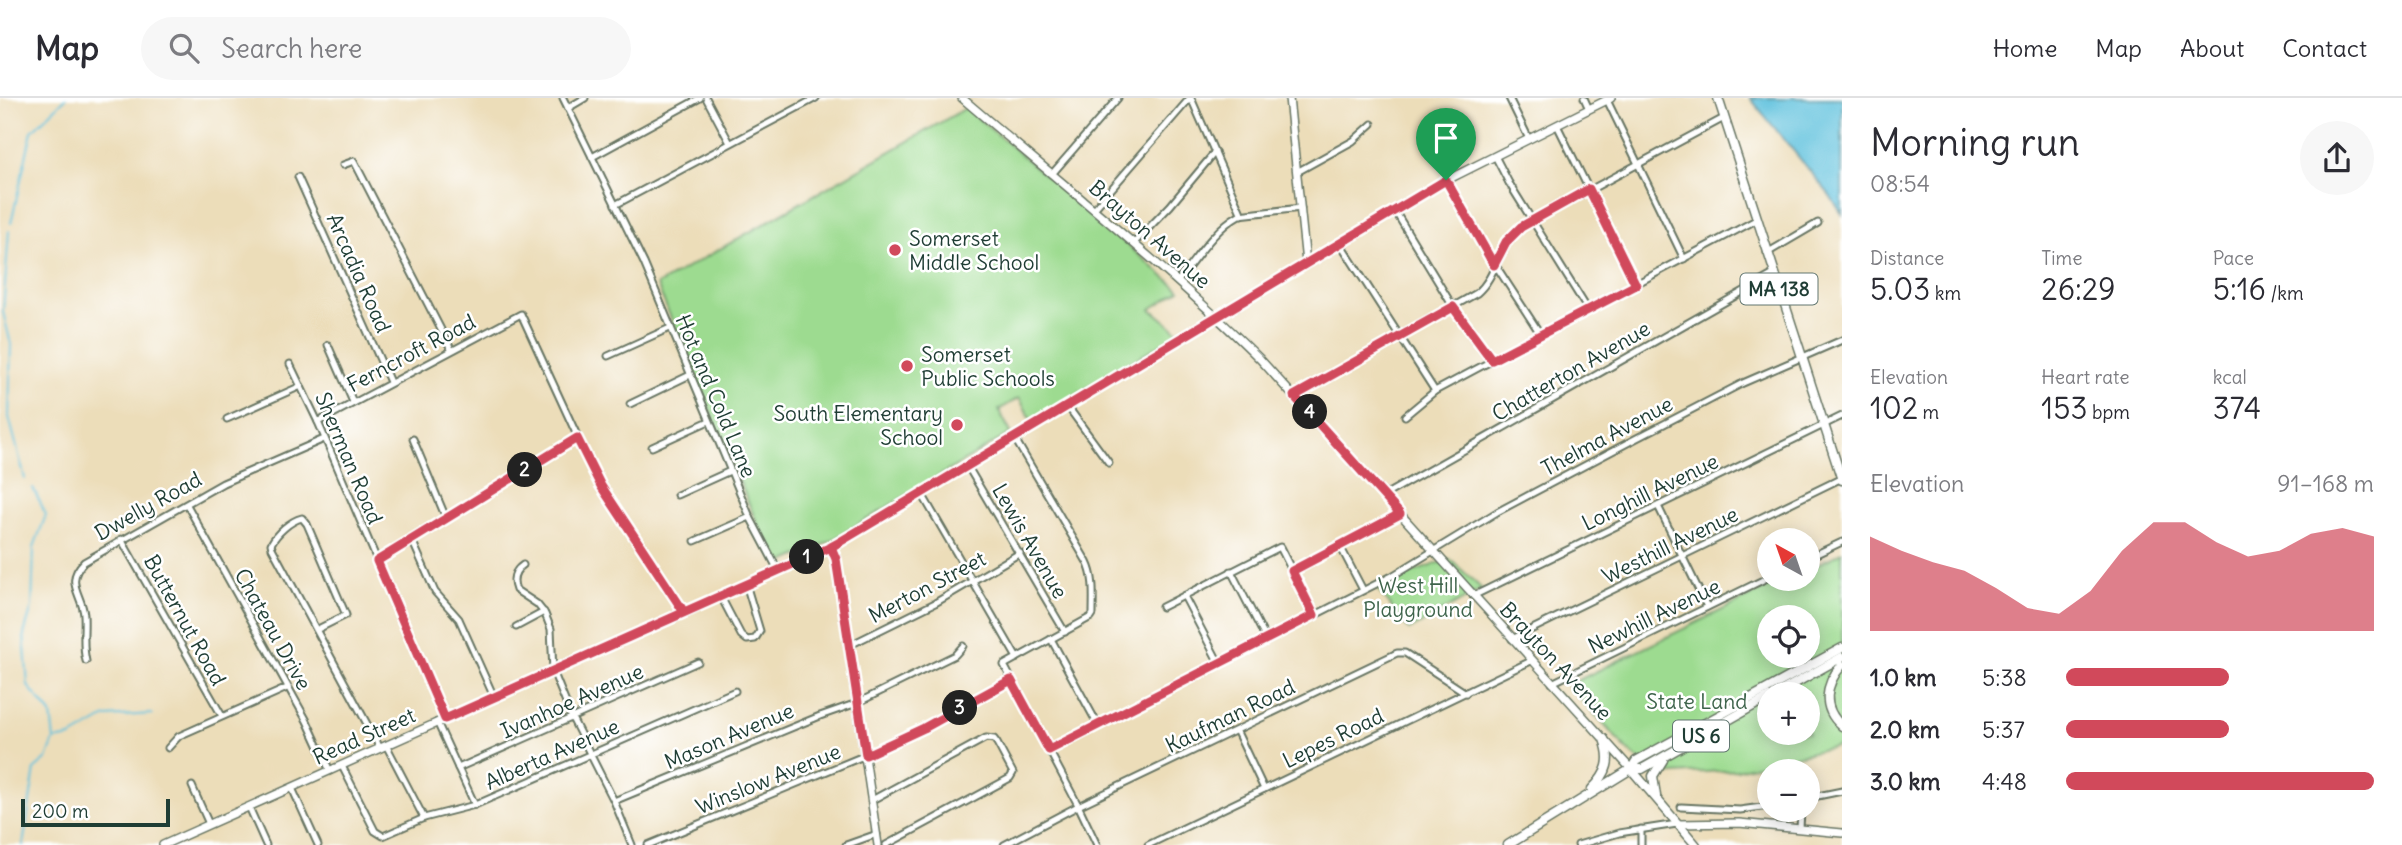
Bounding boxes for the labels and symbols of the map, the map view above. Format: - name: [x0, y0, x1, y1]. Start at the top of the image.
- pin: [1416, 108, 1476, 180]
- street label: Brayton Avenue: [1084, 174, 1216, 294]
- street label: Arcadia Road: [321, 209, 397, 337]
- place label: Somerset Middle School: [909, 225, 1039, 276]
- marker: Somerset Middle School: [887, 242, 903, 258]
- road number: MA 138: [1740, 274, 1817, 304]
- street label: Ferncroft Road: [342, 308, 480, 398]
- street label: Hot and Cold Lane: [669, 310, 763, 482]
- street label: Chatterton Avenue: [1487, 315, 1655, 427]
- place label: Somerset Public Schools: [921, 341, 1055, 392]
- marker: Somerset Public Schools: [899, 358, 915, 374]
- street label: Sherman Road: [309, 388, 389, 528]
- street label: Thelma Avenue: [1537, 390, 1677, 482]
- pin: 4: [1292, 394, 1328, 430]
- place label: South Elementary School: [773, 400, 943, 451]
- marker: South Elementary School: [949, 417, 965, 433]
- street label: Longhill Avenue: [1577, 447, 1723, 537]
- pin: 2: [508, 452, 542, 488]
- street label: Dwelly Road: [90, 466, 206, 546]
- street label: Lewis Avenue: [986, 479, 1074, 603]
- street label: Westhill Avenue: [1598, 500, 1742, 590]
- north arrow: [1757, 528, 1820, 592]
- pin: 1: [790, 540, 824, 574]
- street label: Merton Street: [864, 545, 990, 629]
- street label: Butternut Road: [138, 550, 232, 690]
- street label: Chateau Drive: [228, 563, 318, 695]
- park label: West Hill Playground: [1363, 572, 1473, 623]
- street label: Newhill Avenue: [1583, 572, 1725, 660]
- street label: Brayton Avenue: [1494, 596, 1618, 726]
- street label: Ivanhoe Avenue: [497, 658, 647, 744]
- street label: Kaufman Road: [1161, 673, 1299, 759]
- park label: State Land: [1646, 688, 1748, 715]
- pin: 3: [942, 690, 978, 726]
- street label: Mason Avenue: [660, 697, 798, 775]
- street label: Read Street: [308, 701, 420, 771]
- street label: Lepes Road: [1278, 702, 1388, 774]
- street label: Alberta Avenue: [481, 712, 623, 796]
- road number: US 6: [1673, 720, 1729, 751]
- street label: Winslow Avenue: [692, 738, 844, 820]
- scale bar: [21, 796, 170, 828]

